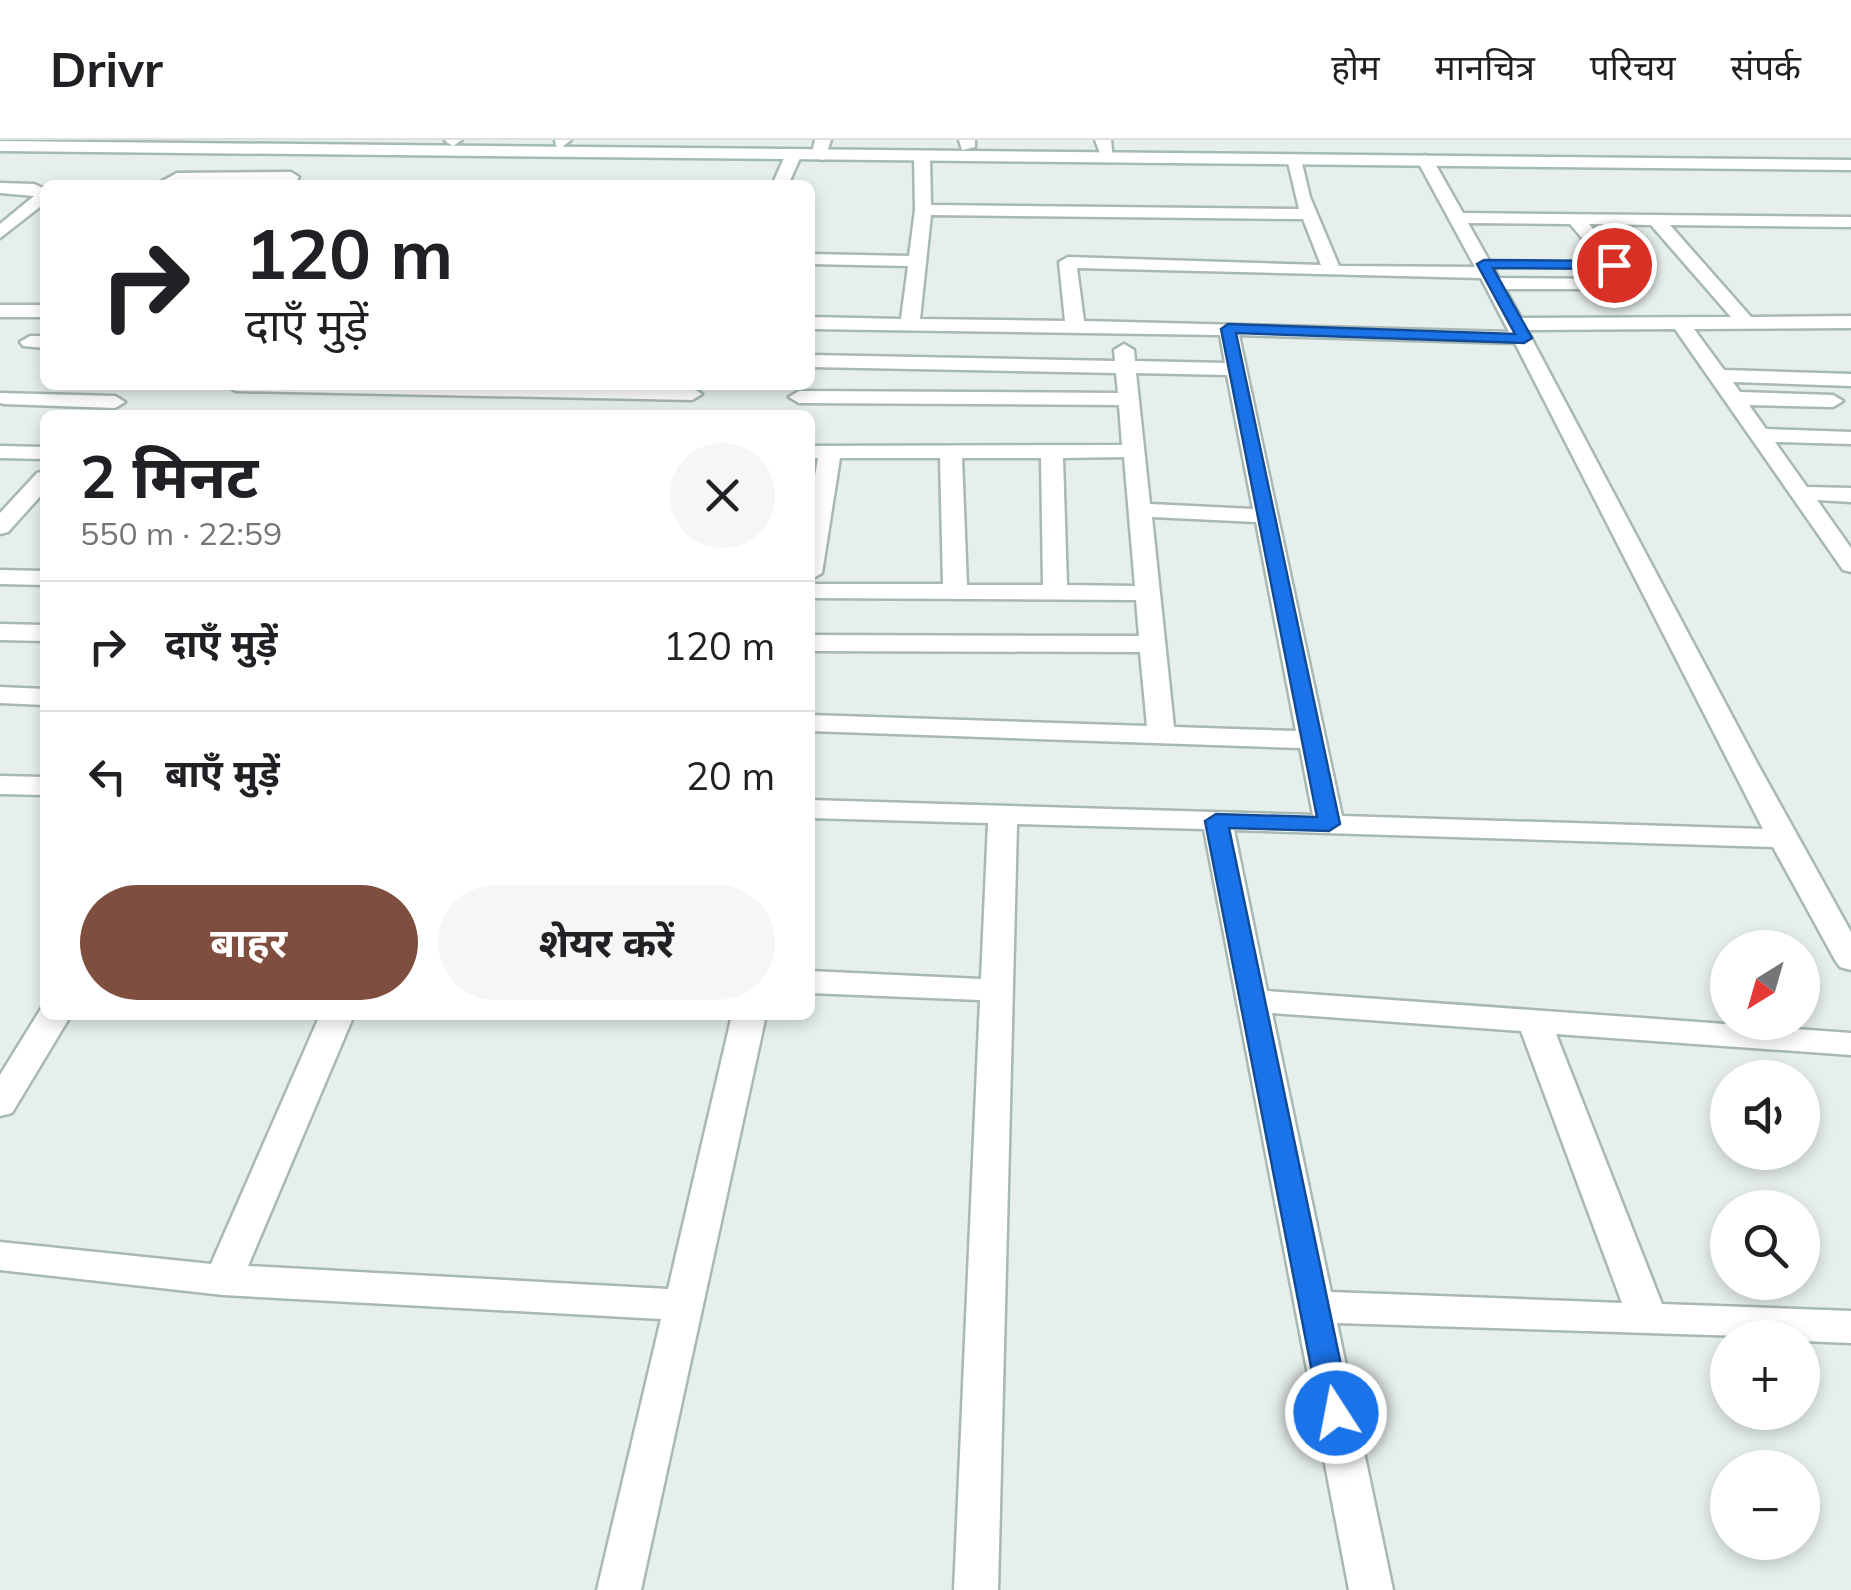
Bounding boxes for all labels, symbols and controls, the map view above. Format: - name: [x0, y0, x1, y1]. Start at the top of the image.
- text: Drivr: [50, 39, 163, 99]
- text: होम: [1331, 45, 1380, 89]
- text: मानचित्र: [1435, 45, 1535, 89]
- text: परिचय: [1590, 45, 1676, 89]
- text: संपर्क: [1731, 45, 1801, 89]
- text: 120 m: [245, 209, 453, 297]
- icon: right: [80, 220, 210, 350]
- pin: [1572, 223, 1657, 308]
- icon: arrive: [1587, 238, 1642, 293]
- text: दाएँ मुड़ें: [245, 296, 368, 352]
- text: 2 मिनट: [80, 438, 258, 513]
- button: close: [670, 443, 775, 548]
- text: 550 m · 22:59: [80, 513, 282, 553]
- icon: right: [80, 619, 135, 674]
- text: दाएँ मुड़ें: [165, 619, 277, 667]
- text: 120 m: [663, 622, 775, 670]
- icon: left: [80, 749, 135, 804]
- text: बाएँ मुड़ें: [165, 749, 280, 797]
- text: 20 m: [686, 752, 775, 800]
- button: बाहर: [80, 885, 418, 1000]
- button: शेयर करें: [438, 885, 775, 1000]
- north arrow: [1710, 930, 1820, 1040]
- map controls: [1710, 930, 1820, 1560]
- button: sound: [1710, 1060, 1820, 1170]
- button: search: [1710, 1190, 1820, 1300]
- button: +: [1710, 1320, 1820, 1430]
- position arrow: [1284, 1361, 1388, 1465]
- button: −: [1710, 1450, 1820, 1560]

